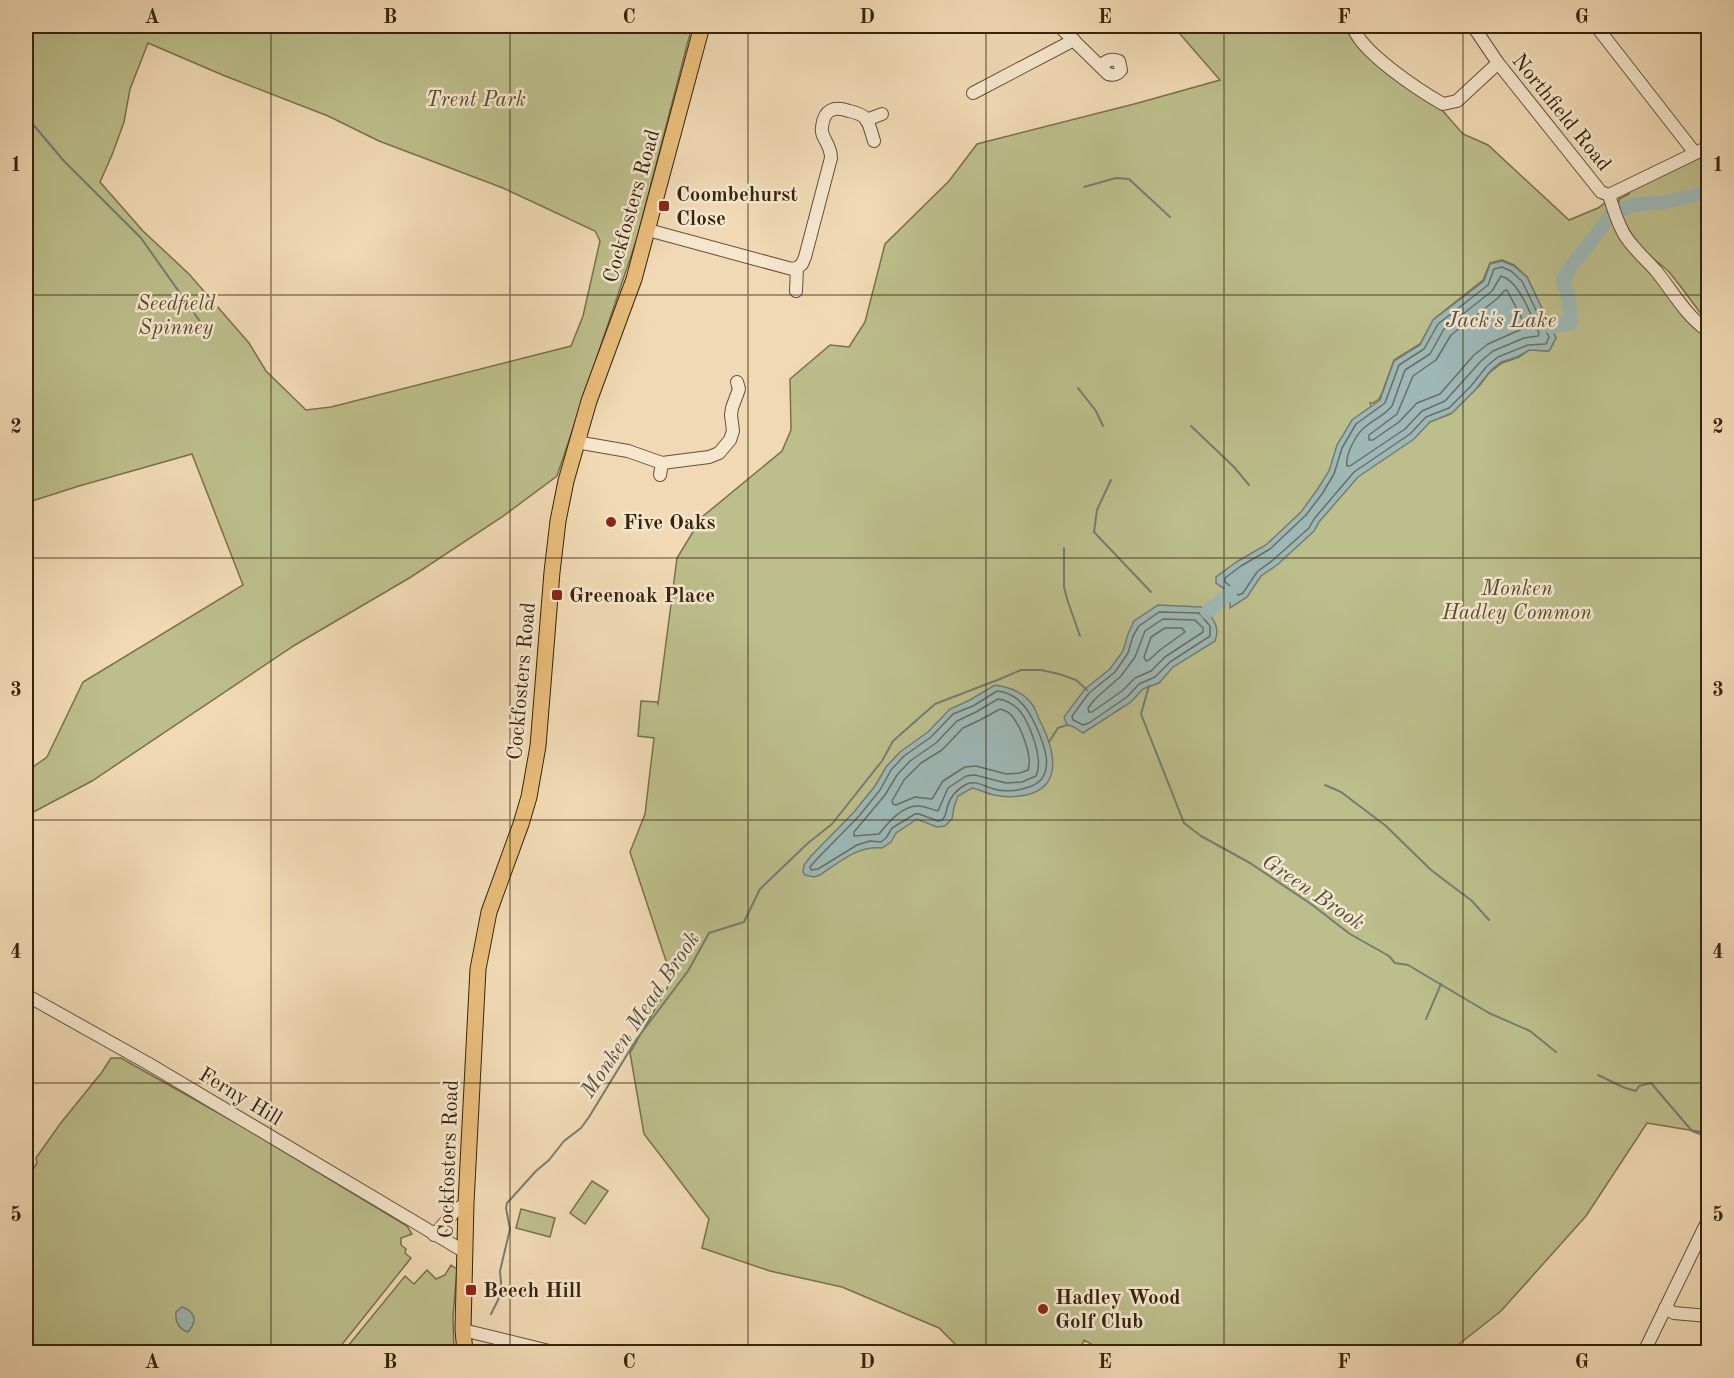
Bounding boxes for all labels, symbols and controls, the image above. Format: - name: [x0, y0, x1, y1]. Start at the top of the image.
- text: A: [144, 8, 160, 28]
- text: B: [383, 8, 397, 28]
- text: C: [622, 8, 636, 28]
- text: D: [859, 8, 875, 28]
- text: E: [1098, 8, 1112, 28]
- text: F: [1337, 8, 1351, 28]
- text: G: [1575, 8, 1589, 28]
- street label: Northfield Road: [1507, 50, 1614, 176]
- park label: Trent Park: [426, 90, 526, 111]
- street label: Cockfosters Road: [601, 127, 664, 285]
- text: 1: [10, 156, 22, 176]
- text: 1: [1712, 156, 1724, 176]
- place label: Coombehurst Close: [676, 185, 798, 230]
- marker: Coombehurst Close: [657, 199, 671, 213]
- park label: Seedfield Spinney: [137, 294, 216, 339]
- water label: Jack's Lake: [1445, 310, 1557, 332]
- text: 2: [10, 418, 22, 438]
- text: 2: [1712, 418, 1724, 438]
- place label: Five Oaks: [623, 513, 715, 534]
- marker: Five Oaks: [604, 515, 618, 529]
- park label: Monken Hadley Common: [1441, 579, 1592, 624]
- place label: Greenoak Place: [569, 586, 715, 607]
- marker: Greenoak Place: [550, 588, 564, 602]
- street label: Cockfosters Road: [505, 601, 540, 761]
- text: 3: [10, 681, 22, 701]
- text: 3: [1712, 681, 1724, 701]
- water label: Green Brook: [1258, 850, 1368, 935]
- water label: Monken Mead Brook: [576, 928, 704, 1103]
- text: 4: [10, 943, 22, 963]
- text: 4: [1712, 943, 1724, 963]
- street label: Ferny Hill: [195, 1064, 286, 1130]
- street label: Cockfosters Road: [436, 1079, 463, 1239]
- text: 5: [10, 1205, 22, 1226]
- text: 5: [1712, 1205, 1724, 1226]
- place label: Beech Hill: [483, 1281, 582, 1302]
- marker: Beech Hill: [464, 1283, 478, 1297]
- place label: Hadley Wood Golf Club: [1055, 1288, 1181, 1333]
- marker: Hadley Wood Golf Club: [1036, 1302, 1050, 1316]
- text: A: [144, 1353, 160, 1373]
- text: B: [383, 1353, 397, 1373]
- text: C: [622, 1353, 636, 1373]
- text: D: [859, 1353, 875, 1373]
- text: E: [1098, 1353, 1112, 1373]
- text: F: [1337, 1353, 1351, 1373]
- text: G: [1575, 1353, 1589, 1373]

